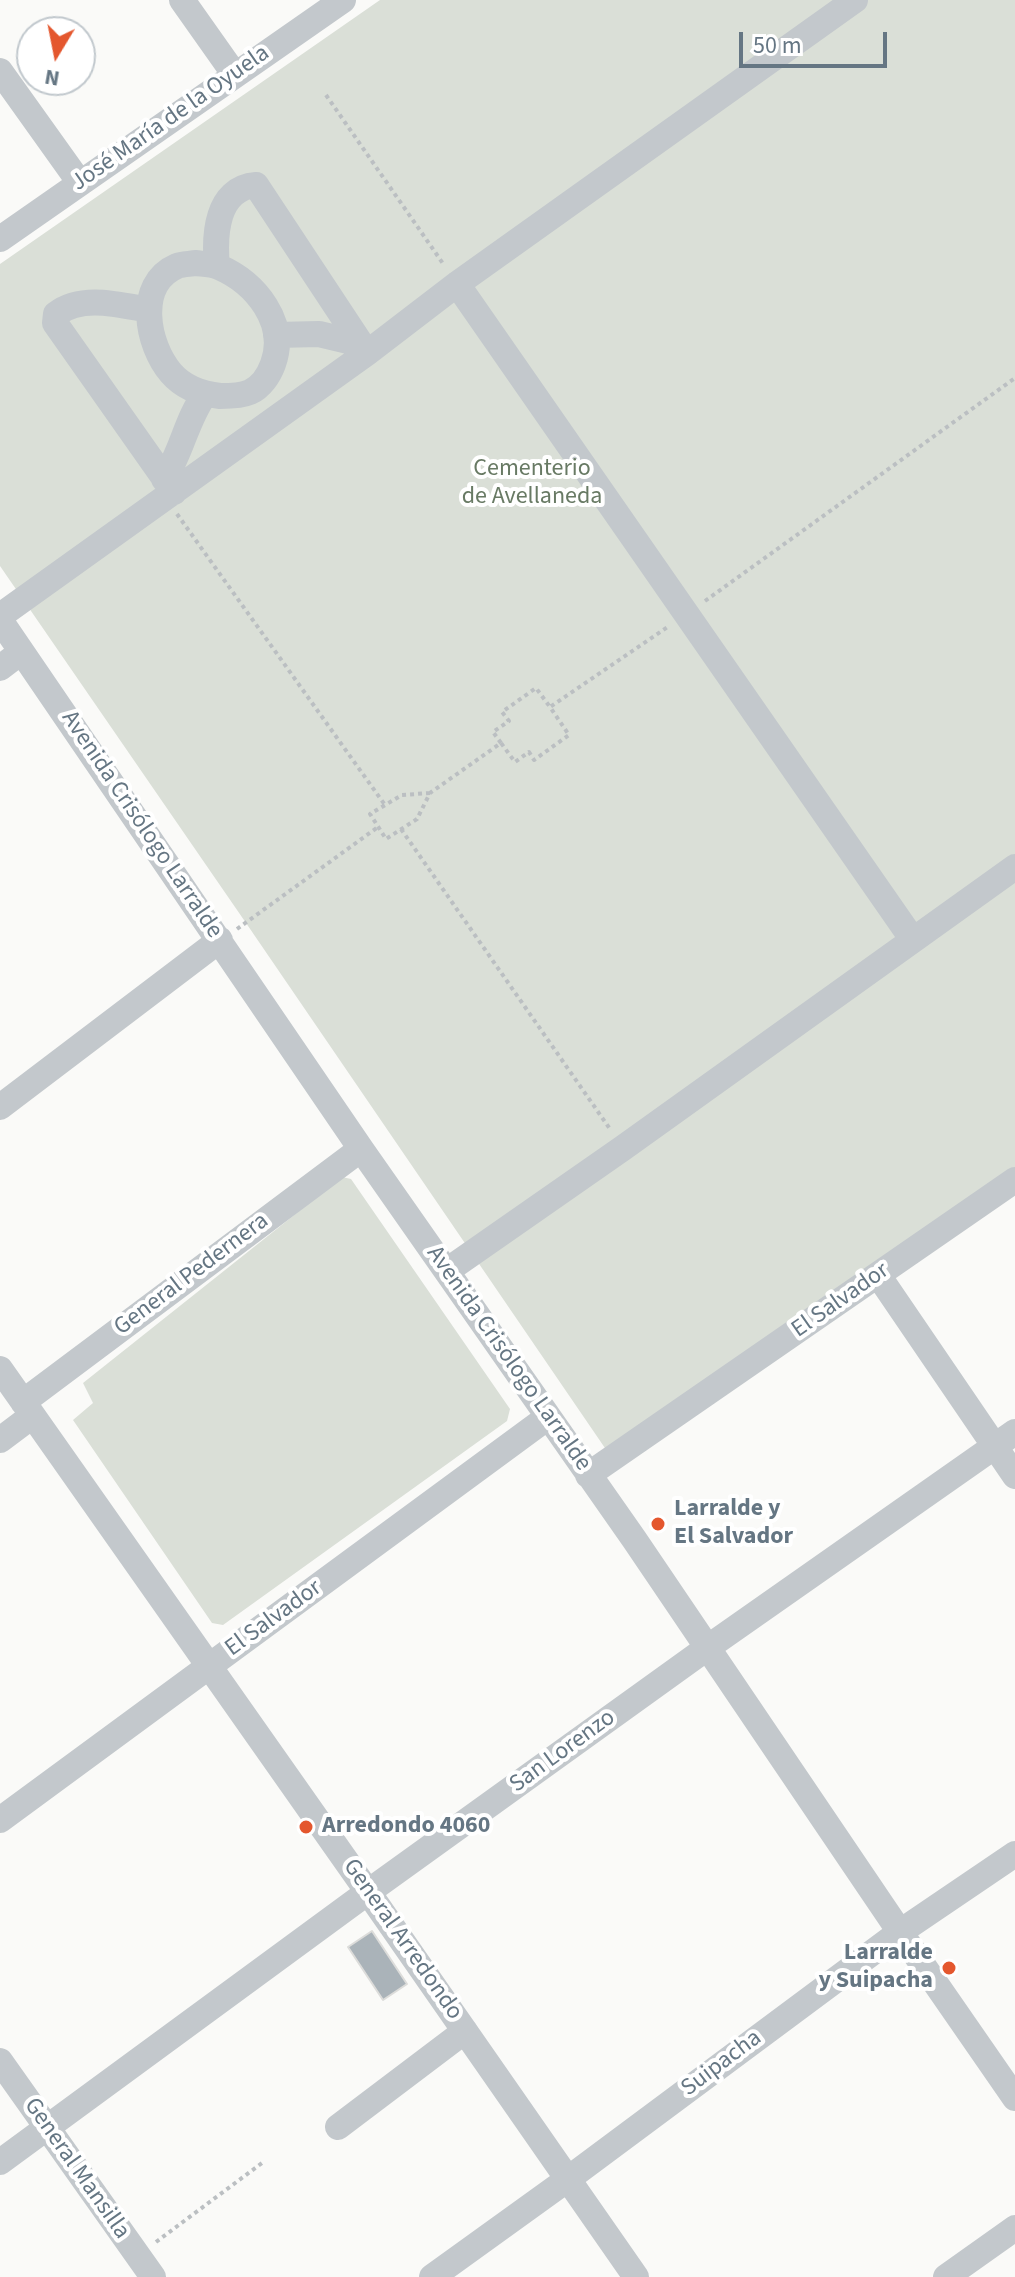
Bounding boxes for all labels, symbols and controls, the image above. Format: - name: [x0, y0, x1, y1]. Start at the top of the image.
- north arrow: [16, 16, 96, 96]
- scale bar: [743, 16, 891, 66]
- text: 50 m: [753, 28, 802, 63]
- street label: José María de la Oyuela: [66, 40, 276, 198]
- text: N: [42, 61, 62, 95]
- park label: Cementerio de Avellaneda: [462, 456, 602, 512]
- street label: Avenida Crisólogo Larralde: [54, 706, 228, 944]
- street label: General Pedernera: [109, 1208, 275, 1342]
- street label: Avenida Crisólogo Larralde: [419, 1241, 597, 1477]
- street label: El Salvador: [787, 1257, 895, 1345]
- place label: Larralde y El Salvador: [674, 1496, 793, 1552]
- marker: Larralde y El Salvador: [649, 1515, 667, 1533]
- street label: El Salvador: [220, 1574, 328, 1664]
- street label: San Lorenzo: [505, 1704, 621, 1800]
- place label: Arredondo 4060: [322, 1813, 490, 1841]
- marker: Arredondo 4060: [297, 1818, 315, 1836]
- street label: General Arredondo: [336, 1854, 468, 2026]
- place label: Larralde y Suipacha: [818, 1940, 933, 1996]
- marker: Larralde y Suipacha: [940, 1959, 958, 1977]
- street label: Suipacha: [676, 2025, 768, 2103]
- street label: General Mansilla: [17, 2093, 135, 2245]

